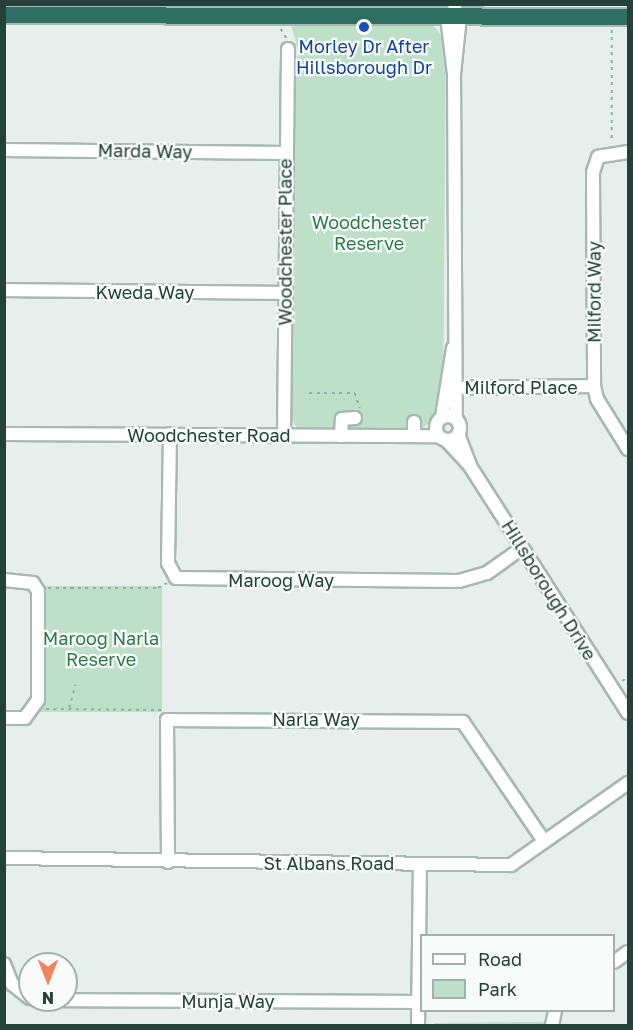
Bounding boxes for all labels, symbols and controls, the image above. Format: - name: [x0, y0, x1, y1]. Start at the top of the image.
- marker: Morley Dr After Hillsborough Dr: [357, 20, 371, 34]
- place label: Morley Dr After Hillsborough Dr: [296, 36, 432, 78]
- street label: Marda Way: [97, 139, 193, 163]
- street label: Woodchester Place: [274, 158, 296, 326]
- park label: Woodchester Reserve: [312, 212, 426, 254]
- street label: Milford Way: [583, 241, 605, 343]
- street label: Kweda Way: [96, 281, 194, 303]
- street label: Milford Place: [464, 376, 578, 398]
- street label: Woodchester Road: [127, 424, 291, 446]
- street label: Hillsborough Drive: [497, 516, 601, 664]
- street label: Maroog Way: [228, 569, 334, 591]
- park label: Maroog Narla Reserve: [43, 628, 159, 670]
- street label: Narla Way: [272, 708, 360, 730]
- street label: St Albans Road: [264, 852, 394, 874]
- legend: [420, 934, 615, 1012]
- text: Road: [478, 948, 522, 970]
- north arrow: [18, 952, 78, 1012]
- text: Park: [478, 978, 517, 1000]
- text: N: [42, 988, 54, 1008]
- street label: Munja Way: [181, 990, 275, 1012]

